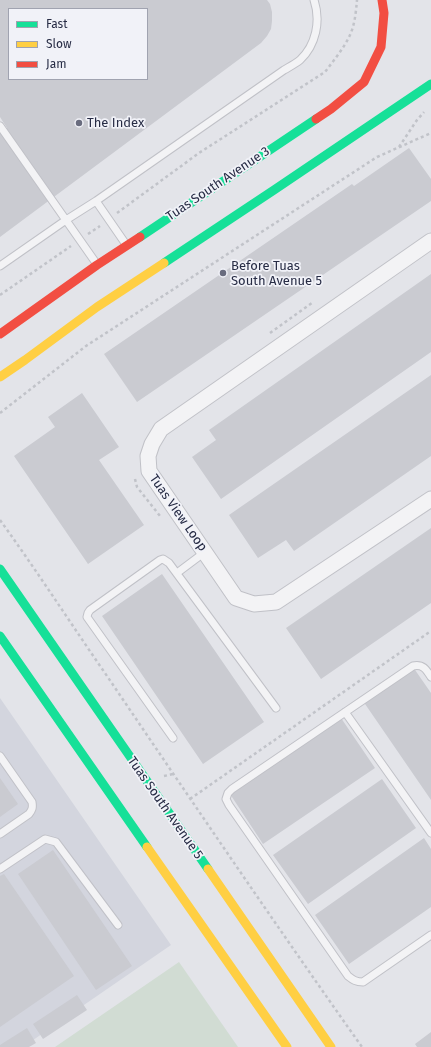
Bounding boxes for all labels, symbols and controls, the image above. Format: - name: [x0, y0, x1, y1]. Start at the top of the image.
- legend: [8, 8, 148, 80]
- text: Fast: [46, 17, 68, 31]
- text: Slow: [46, 37, 72, 51]
- text: Jam: [46, 57, 66, 71]
- place label: The Index: [87, 115, 144, 131]
- marker: The Index: [74, 118, 84, 128]
- street label: Tuas South Avenue 3: [163, 144, 273, 224]
- place label: Before Tuas South Avenue 5: [231, 258, 322, 289]
- marker: Before Tuas South Avenue 5: [218, 268, 228, 278]
- street label: Tuas View Loop: [146, 472, 210, 554]
- street label: Tuas South Avenue 5: [124, 754, 206, 862]

